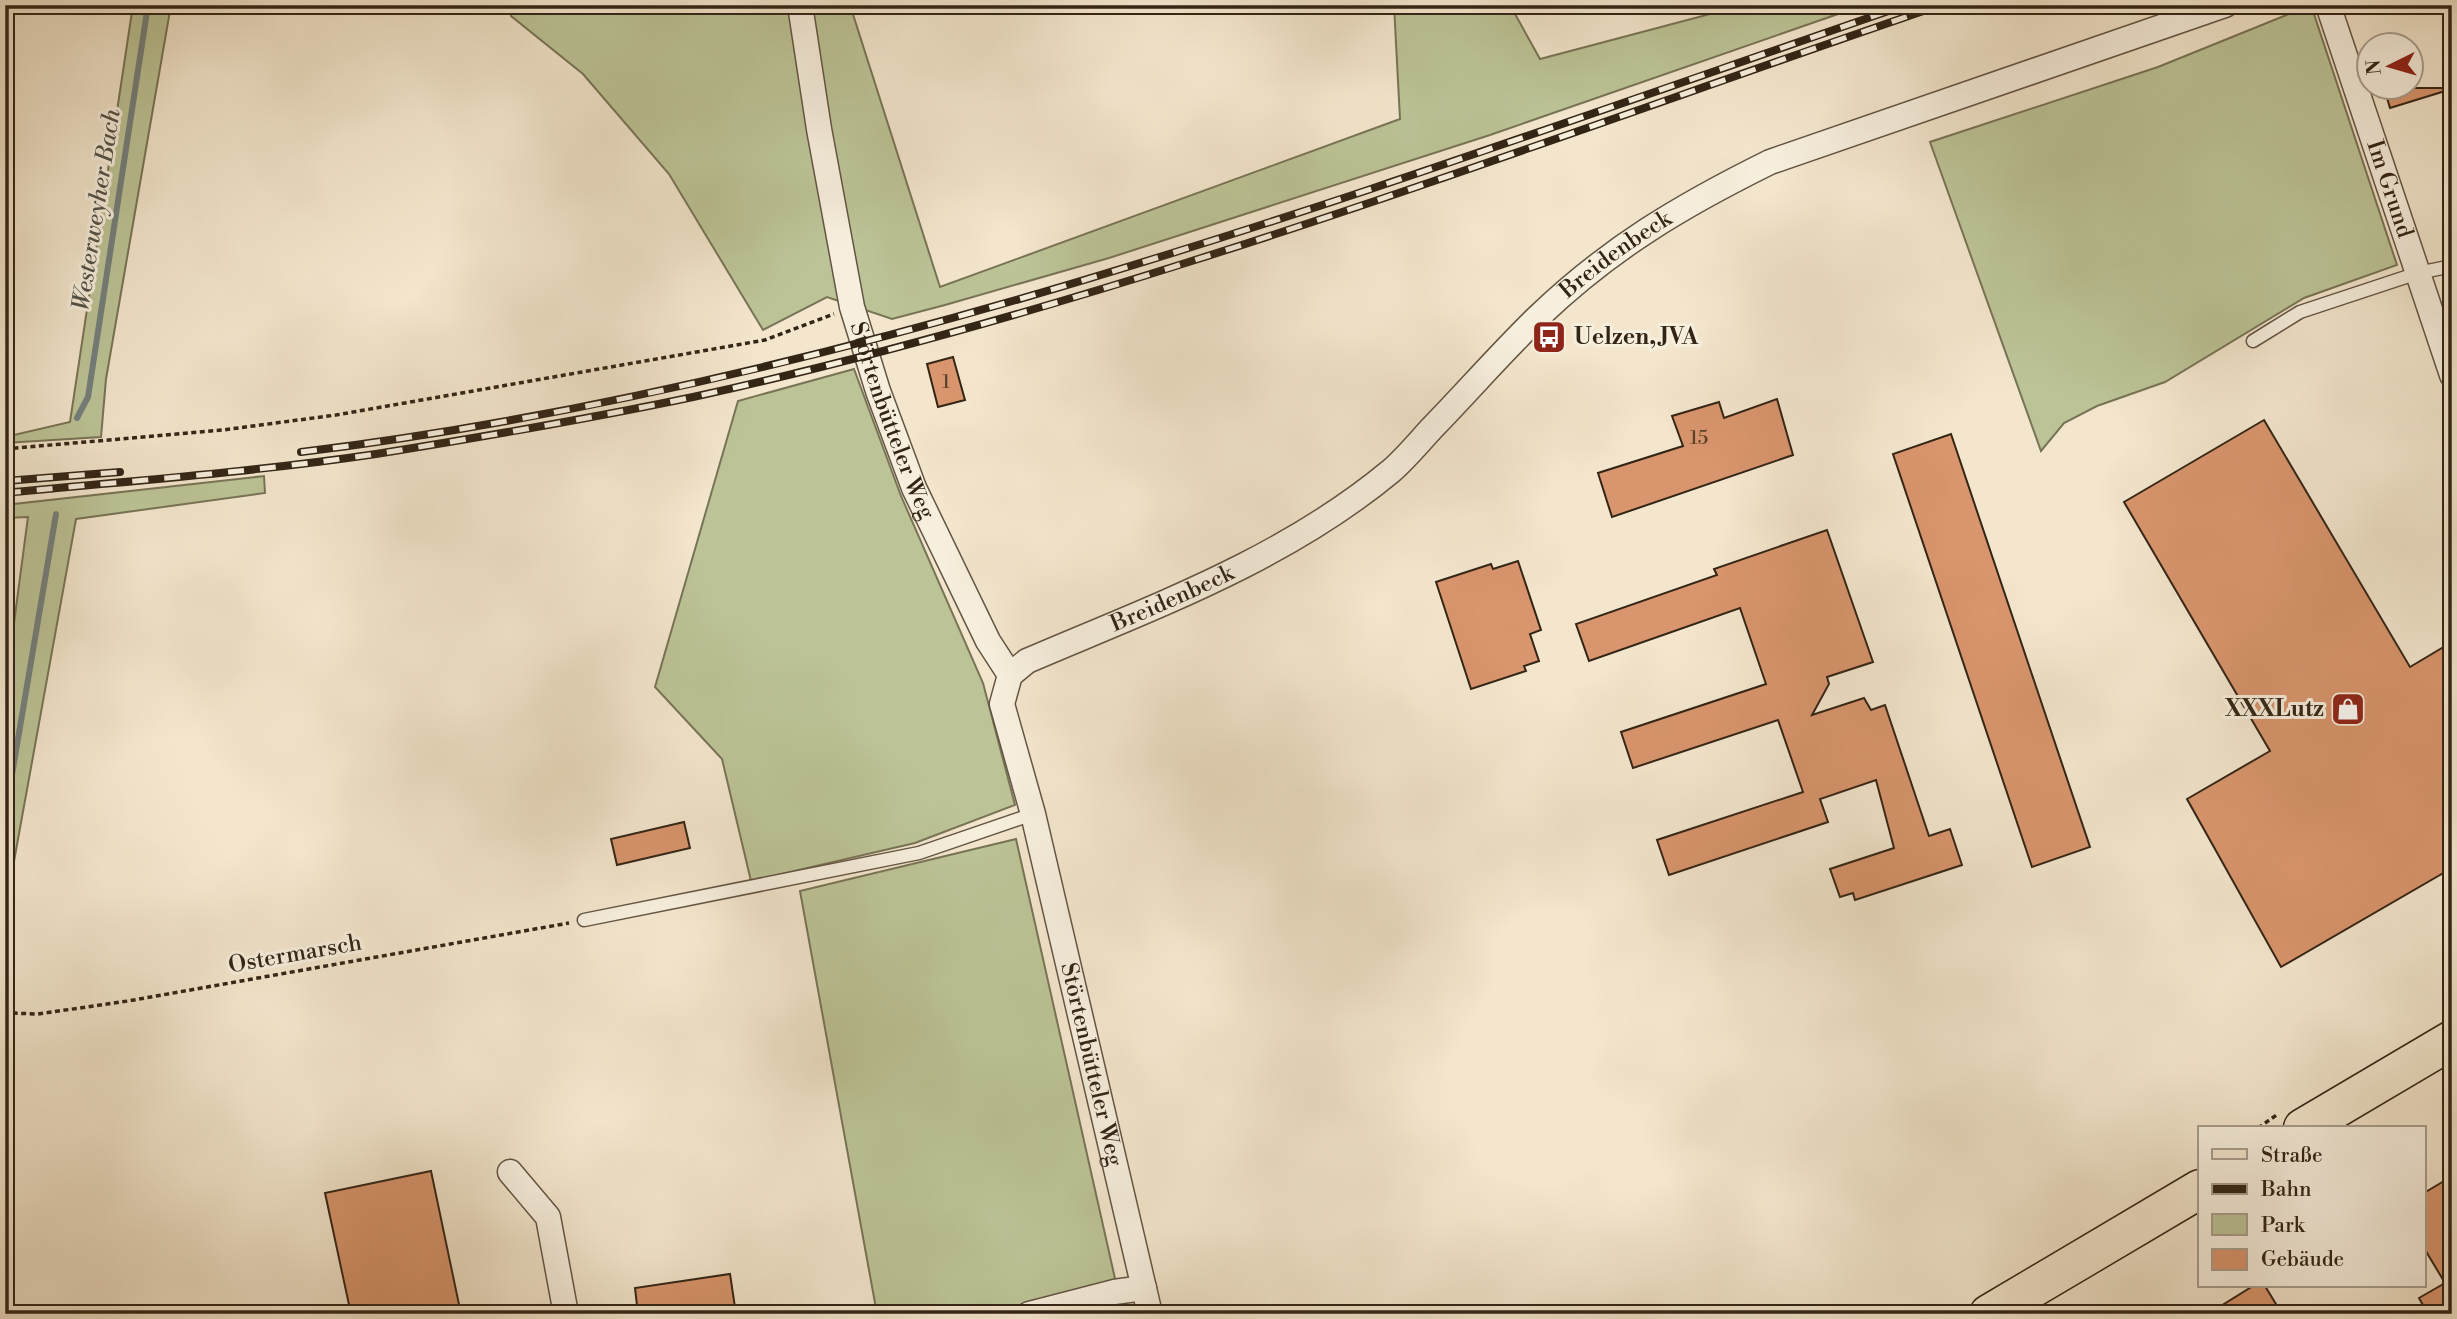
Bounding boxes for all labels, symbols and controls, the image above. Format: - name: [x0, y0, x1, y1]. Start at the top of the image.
- north arrow: [2356, 32, 2426, 102]
- text: N: [2361, 59, 2387, 76]
- water label: Westerweyher Bach: [66, 106, 128, 313]
- street label: Im Grund: [2360, 137, 2419, 241]
- street label: Breidenbeck: [1553, 204, 1678, 305]
- bus stop icon: Uelzen, JVA: [1530, 318, 1568, 356]
- street label: Störtenbütteler Weg: [844, 319, 941, 524]
- place label: Uelzen, JVA: [1574, 323, 1699, 351]
- house number: 1: [942, 370, 950, 394]
- house number: 15: [1690, 426, 1708, 450]
- street label: Breidenbeck: [1105, 558, 1239, 639]
- shop icon: XXXLutz: [2329, 690, 2367, 728]
- place label: XXXLutz: [2224, 695, 2324, 723]
- street label: Ostermarsch: [226, 928, 364, 980]
- street label: Störtenbütteler Weg: [1054, 960, 1129, 1169]
- legend: [2198, 1126, 2426, 1288]
- text: Straße: [2261, 1143, 2323, 1169]
- text: Bahn: [2260, 1177, 2312, 1203]
- text: Park: [2261, 1213, 2306, 1239]
- text: Gebäude: [2261, 1247, 2344, 1273]

